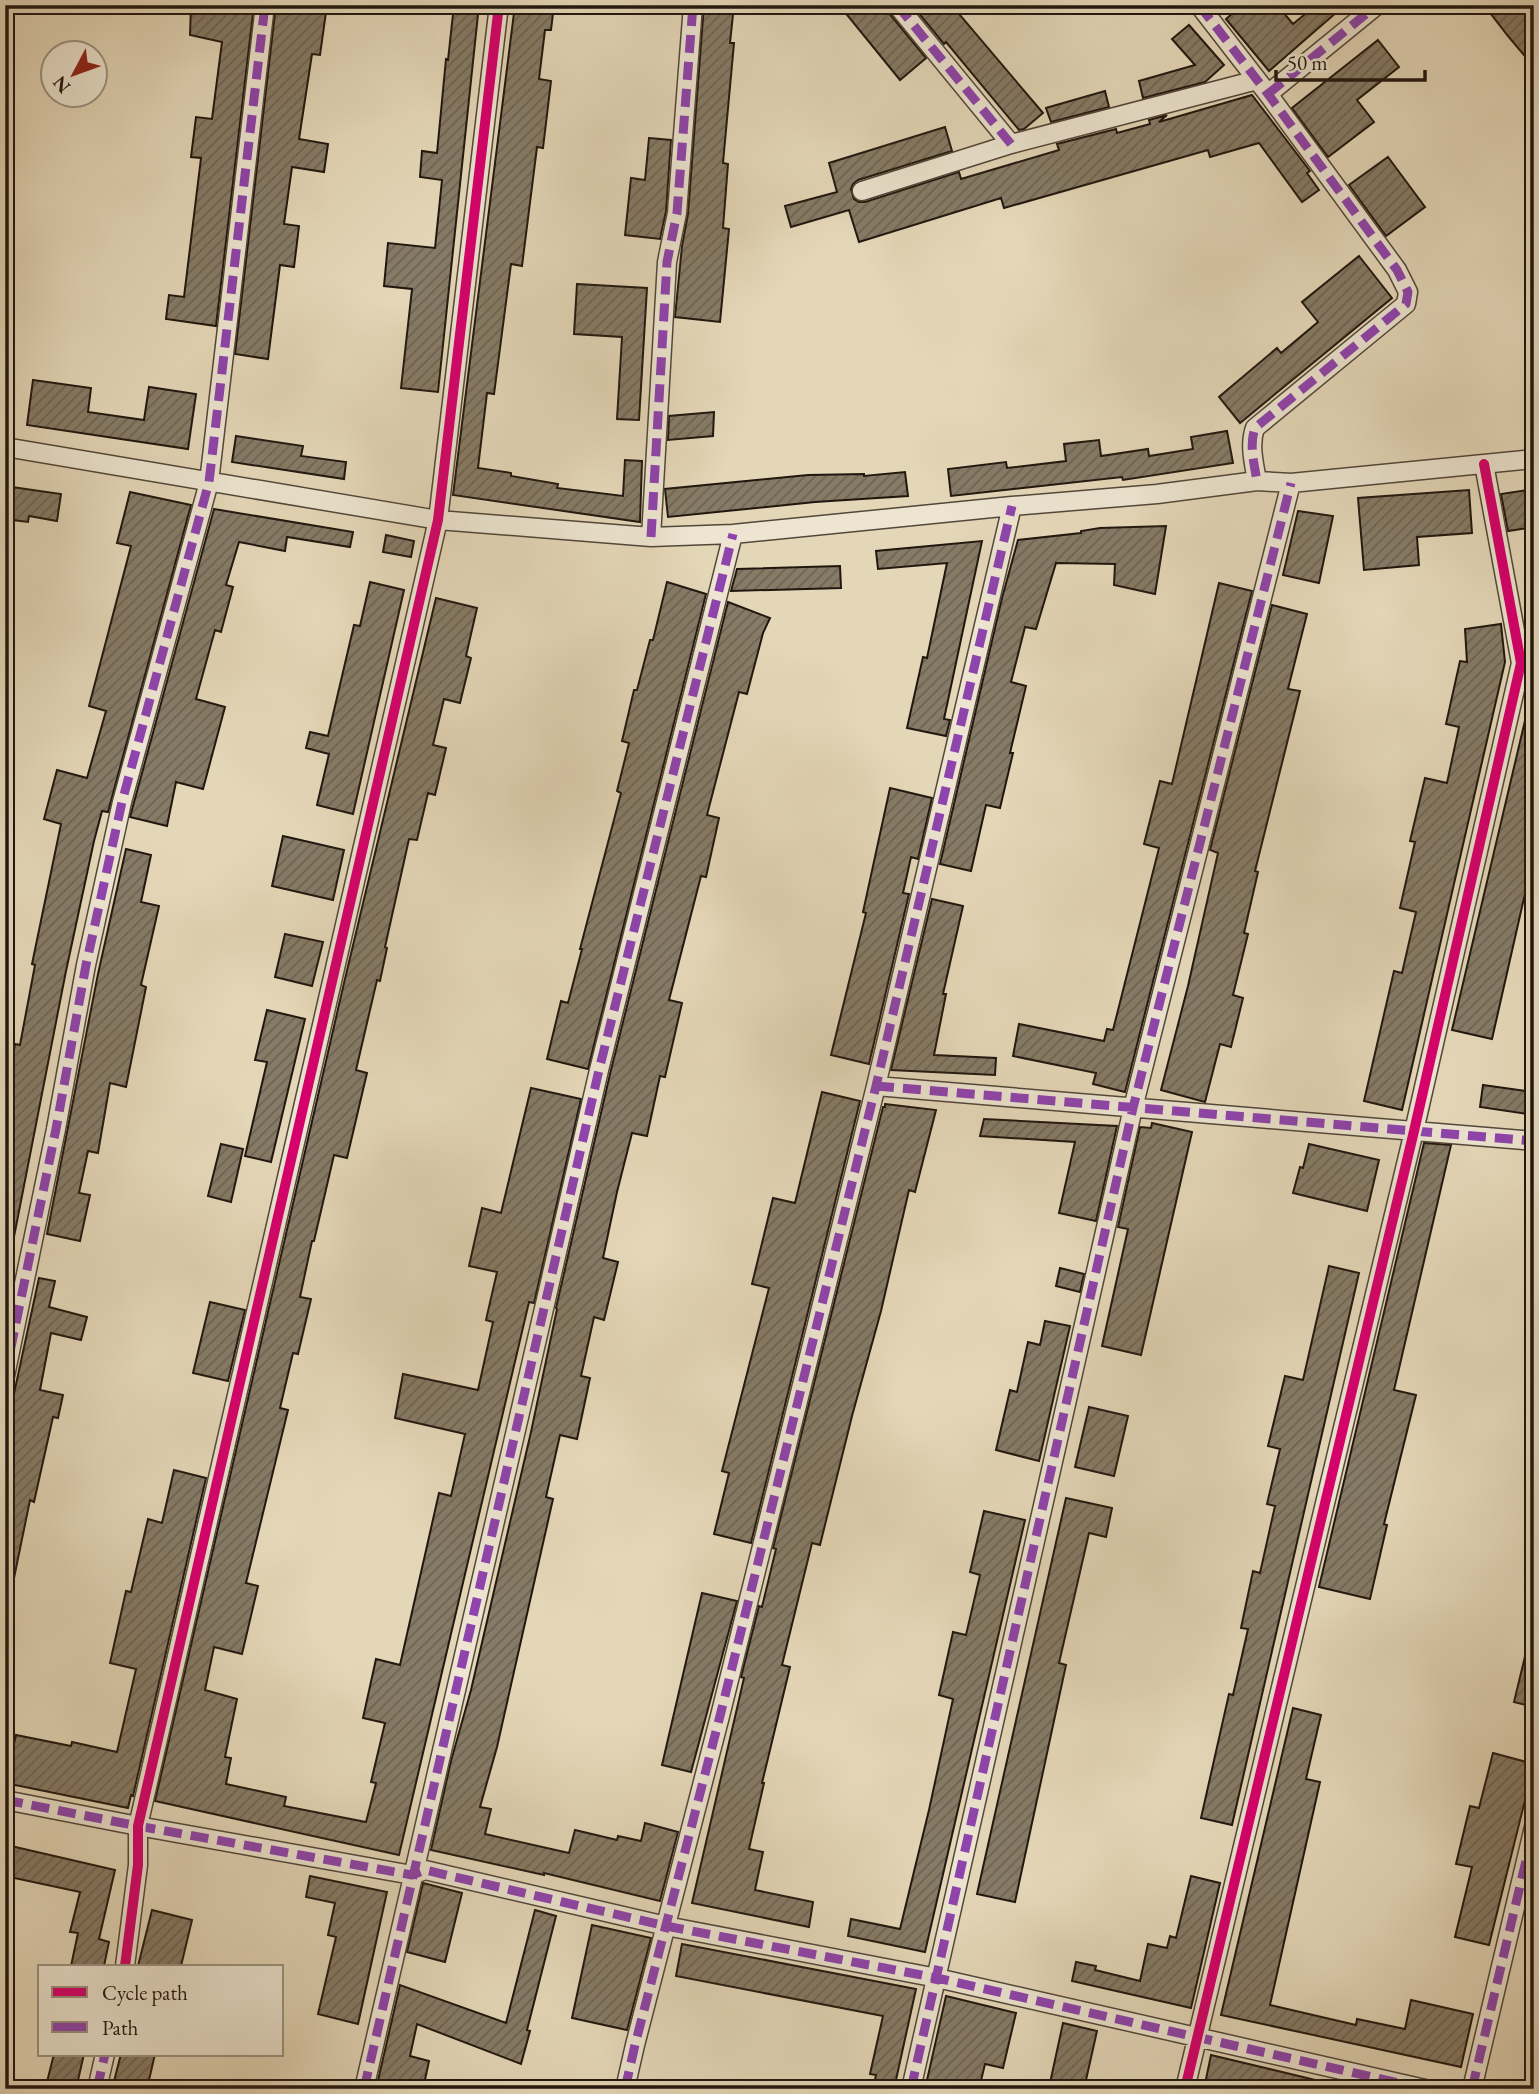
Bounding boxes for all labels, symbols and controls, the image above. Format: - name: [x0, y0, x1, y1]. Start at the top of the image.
- north arrow: [38, 38, 108, 108]
- scale bar: [1276, 38, 1425, 82]
- text: 50 m: [1287, 49, 1328, 76]
- text: N: [47, 70, 76, 99]
- legend: [38, 1965, 284, 2056]
- text: Cycle path: [102, 1979, 188, 2006]
- text: Path: [102, 2014, 139, 2041]

